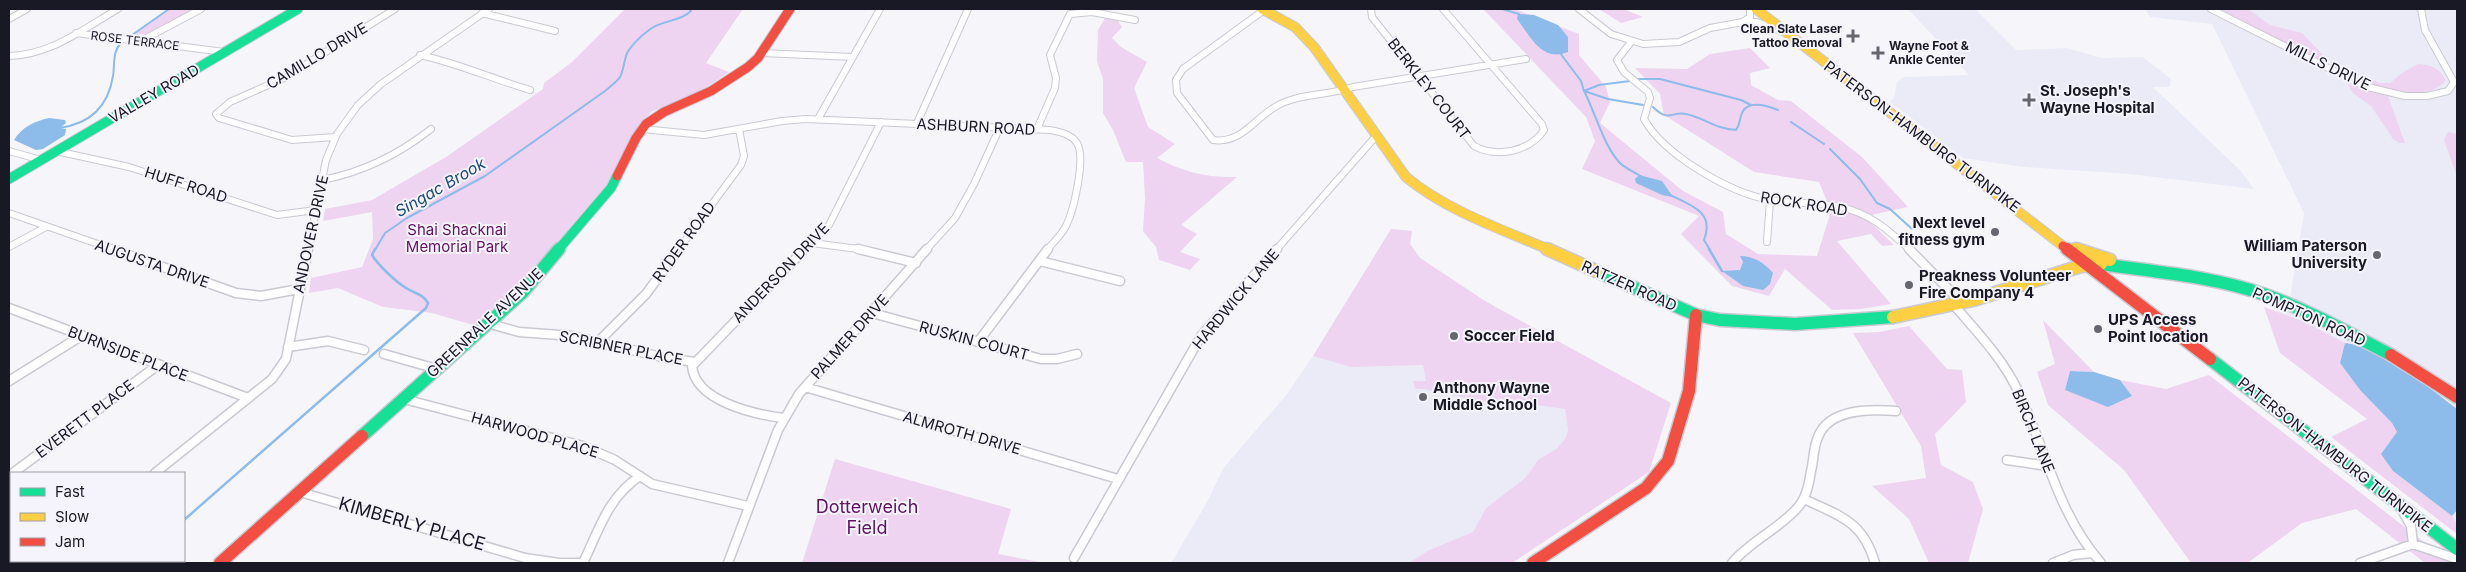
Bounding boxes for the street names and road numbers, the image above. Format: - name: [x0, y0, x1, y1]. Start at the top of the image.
- street label: CAMILLO DRIVE: [263, 18, 371, 93]
- street label: ROSE TERRACE: [90, 28, 180, 53]
- street label: BERKLEY COURT: [1384, 34, 1475, 143]
- street label: MILLS DRIVE: [2283, 37, 2374, 94]
- street label: PATERSON-HAMBURG TURNPIKE: [1820, 57, 2024, 217]
- street label: VALLEY ROAD: [105, 60, 203, 127]
- street label: ASHBURN ROAD: [916, 114, 1036, 139]
- street label: HUFF ROAD: [142, 162, 230, 207]
- street label: ANDOVER DRIVE: [289, 173, 332, 295]
- street label: ROCK ROAD: [1759, 187, 1849, 220]
- street label: RYDER ROAD: [648, 198, 719, 286]
- street label: ANDERSON DRIVE: [728, 219, 833, 327]
- street label: AUGUSTA DRIVE: [92, 235, 212, 292]
- street label: HARDWICK LANE: [1188, 245, 1283, 353]
- street label: RATZER ROAD: [1579, 256, 1680, 315]
- street label: GREENRALE AVENUE: [423, 264, 547, 381]
- street label: POMPTON ROAD: [2250, 283, 2369, 350]
- street label: PALMER DRIVE: [807, 290, 893, 383]
- street label: RUSKIN COURT: [917, 317, 1031, 364]
- street label: BURNSIDE PLACE: [65, 322, 191, 385]
- street label: SCRIBNER PLACE: [557, 326, 685, 369]
- street label: PATERSON-HAMBURG TURNPIKE: [2235, 373, 2436, 536]
- street label: EVERETT PLACE: [32, 375, 138, 462]
- street label: BIRCH LANE: [2008, 386, 2059, 476]
- street label: HARWOOD PLACE: [469, 407, 601, 462]
- street label: ALMROTH DRIVE: [901, 407, 1023, 458]
- street label: KIMBERLY PLACE: [336, 493, 488, 555]

